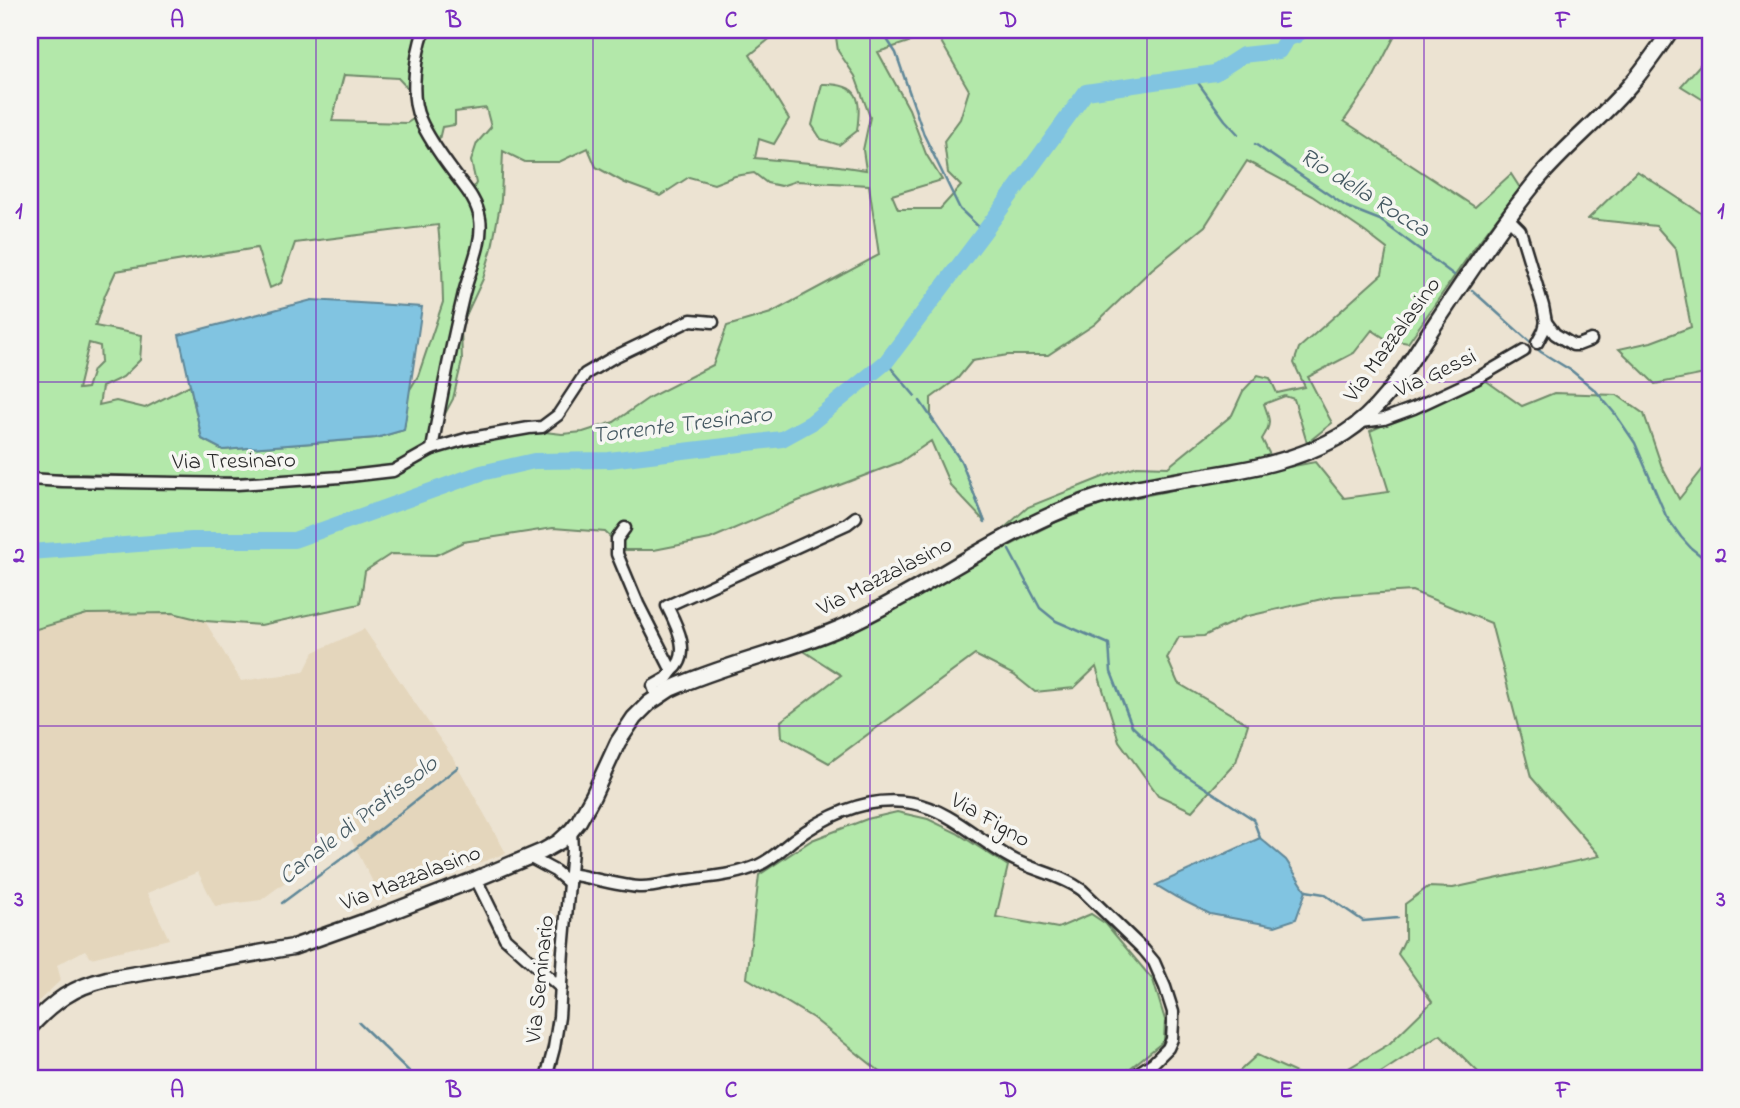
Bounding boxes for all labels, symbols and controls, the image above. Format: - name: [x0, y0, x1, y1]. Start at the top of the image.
- text: A: [170, 5, 184, 38]
- text: B: [445, 5, 462, 38]
- text: C: [725, 5, 738, 38]
- text: D: [1000, 5, 1017, 38]
- text: E: [1279, 5, 1293, 38]
- text: F: [1555, 5, 1571, 38]
- water label: Rio della Rocca: [1292, 140, 1437, 248]
- text: 1: [15, 196, 23, 229]
- text: 1: [1717, 196, 1725, 229]
- street label: Via Mazzalasino: [1336, 270, 1450, 410]
- street label: Via Gessi: [1389, 341, 1482, 408]
- water label: Torrente Tresinaro: [590, 397, 775, 454]
- street label: Via Tresinaro: [171, 444, 296, 480]
- street label: Via Mazzalasino: [811, 529, 958, 626]
- text: 2: [12, 540, 25, 573]
- text: 2: [1714, 540, 1727, 573]
- water label: Canale di Pratissolo: [272, 747, 447, 894]
- street label: Via Figno: [943, 784, 1036, 858]
- street label: Via Mazzalasino: [335, 837, 486, 921]
- text: 3: [13, 884, 24, 917]
- text: 3: [1715, 884, 1726, 917]
- street label: Via Seminario: [518, 913, 564, 1046]
- text: A: [170, 1075, 184, 1108]
- text: B: [445, 1075, 462, 1108]
- text: C: [725, 1075, 738, 1108]
- text: D: [1000, 1075, 1017, 1108]
- text: E: [1279, 1075, 1293, 1108]
- text: F: [1555, 1075, 1571, 1108]

